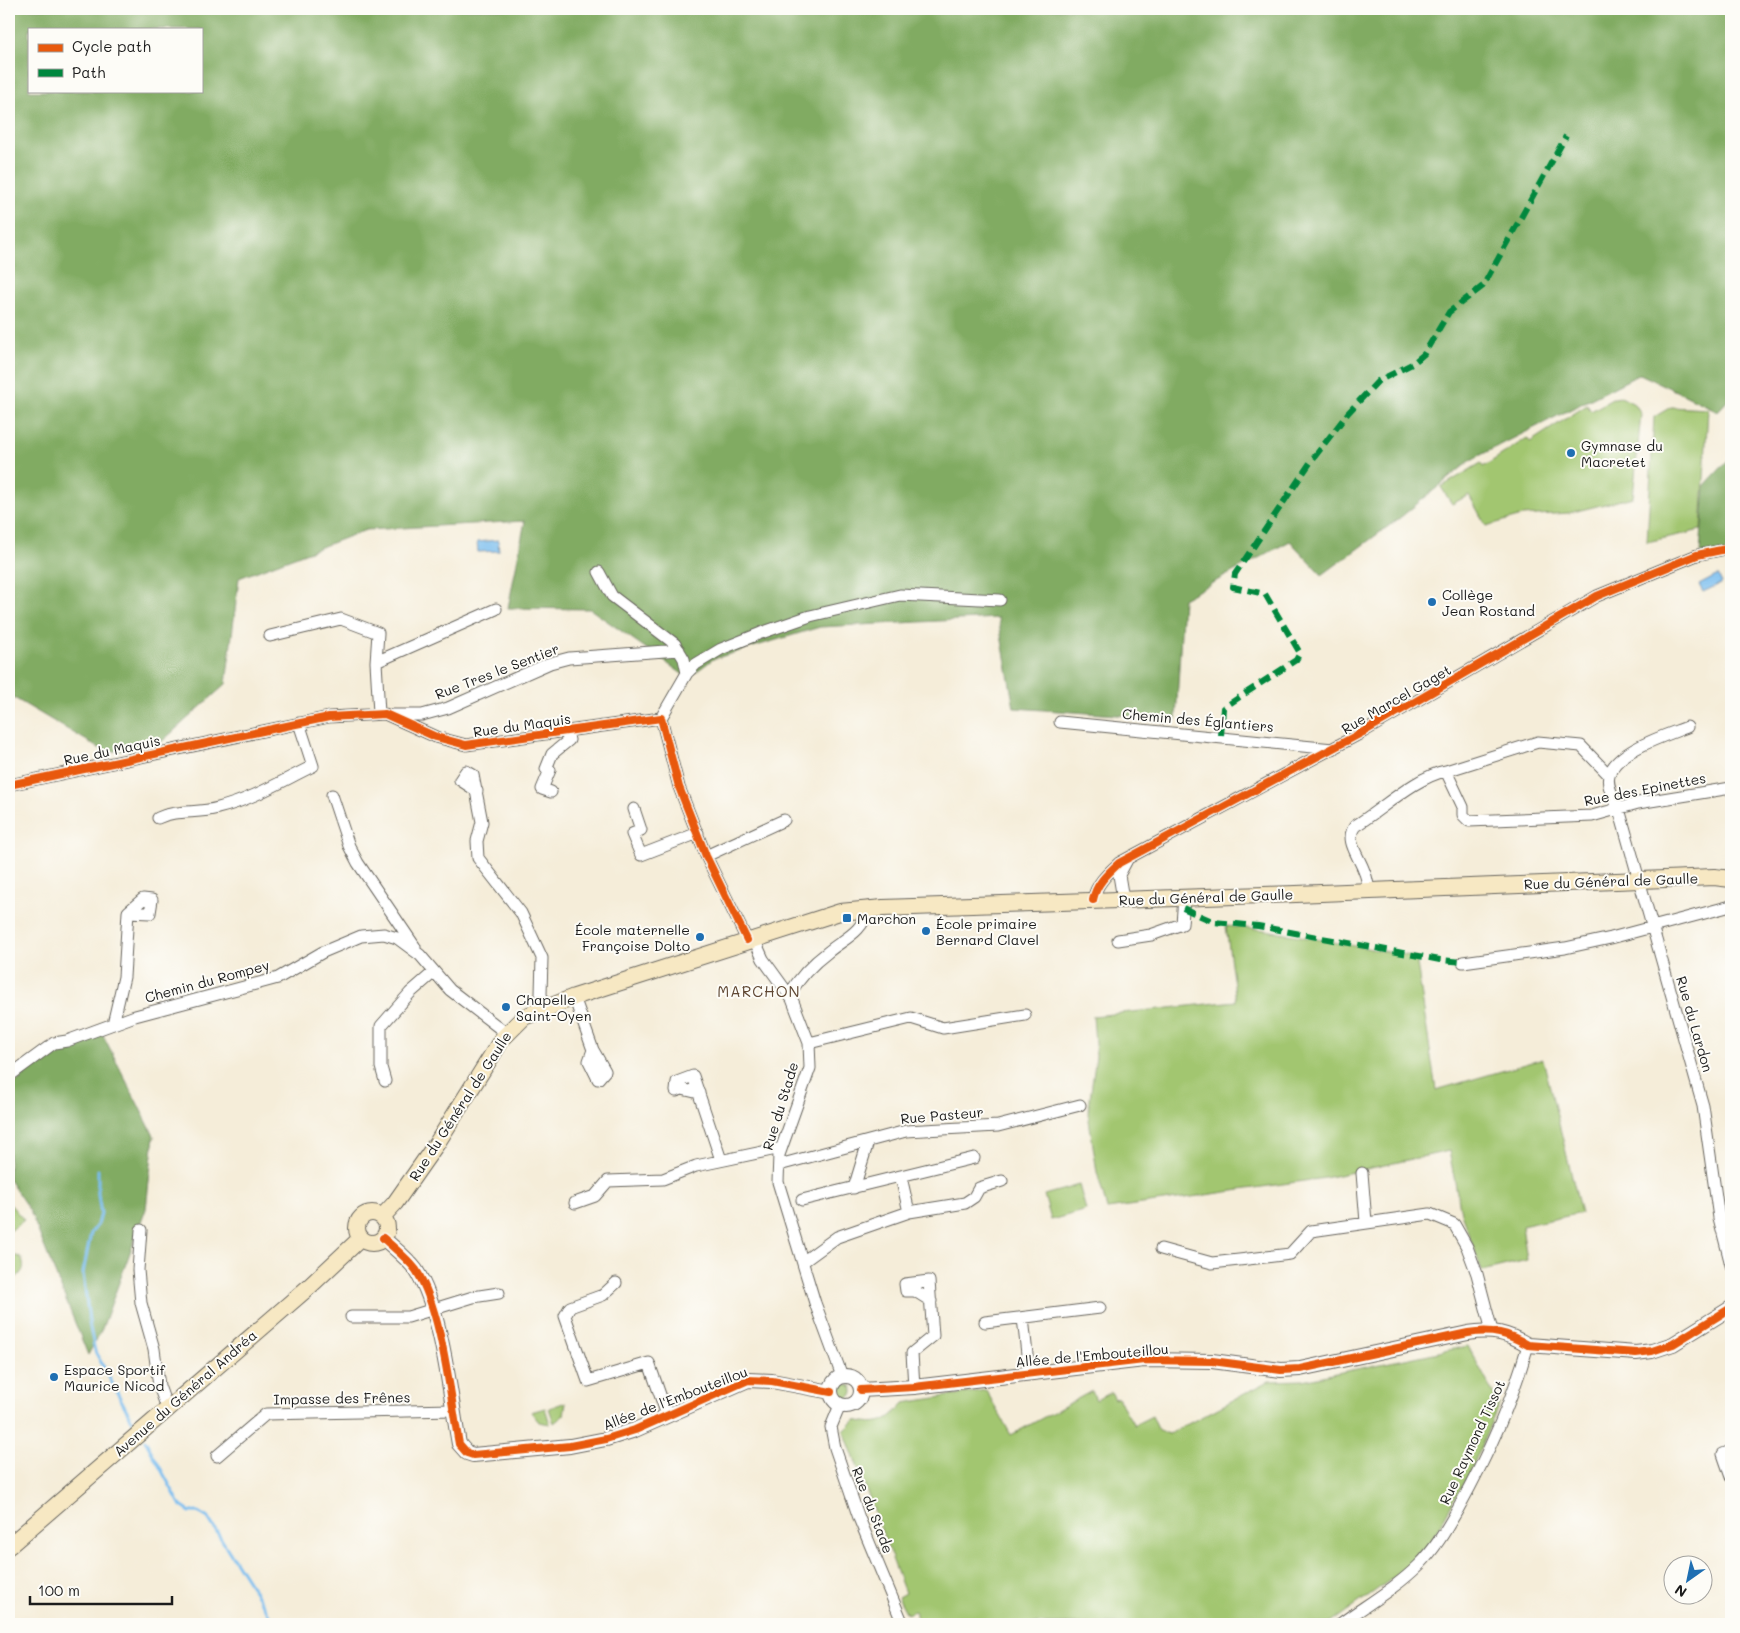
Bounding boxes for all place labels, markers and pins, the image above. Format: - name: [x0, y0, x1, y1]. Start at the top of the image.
- place label: Gymnase du Macretet: [1581, 436, 1663, 471]
- marker: Gymnase du Macretet: [1565, 447, 1577, 459]
- place label: Collège Jean Rostand: [1442, 585, 1535, 620]
- marker: Collège Jean Rostand: [1426, 596, 1438, 608]
- place label: Marchon: [857, 909, 916, 928]
- marker: Marchon: [841, 912, 853, 924]
- place label: École primaire Bernard Clavel: [936, 914, 1039, 949]
- place label: École maternelle Françoise Dolto: [575, 920, 690, 955]
- marker: École primaire Bernard Clavel: [920, 925, 932, 937]
- marker: École maternelle Françoise Dolto: [694, 931, 706, 943]
- place label: Chapelle Saint-Oyen: [516, 990, 592, 1025]
- marker: Chapelle Saint-Oyen: [500, 1001, 512, 1013]
- place label: Espace Sportif Maurice Nicod: [64, 1360, 166, 1395]
- marker: Espace Sportif Maurice Nicod: [48, 1371, 60, 1383]

